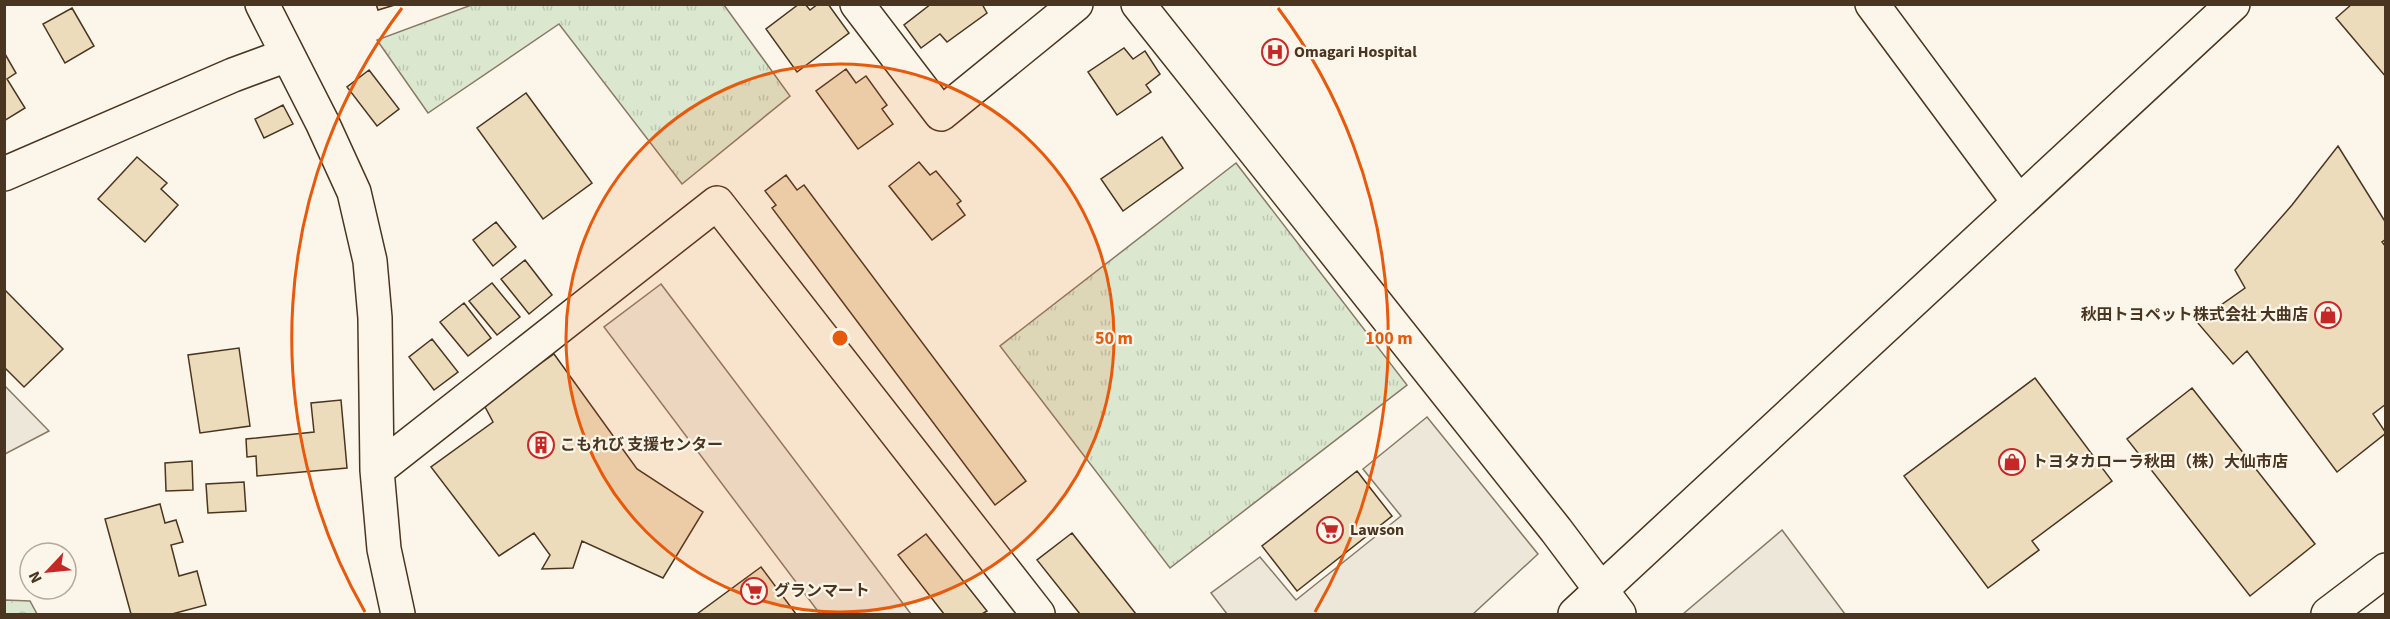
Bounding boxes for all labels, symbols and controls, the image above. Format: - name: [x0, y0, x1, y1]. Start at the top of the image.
- hospital icon: Omagari Hospital: [1260, 37, 1290, 67]
- place label: Omagari Hospital: [1294, 41, 1417, 63]
- shop icon: 秋田トヨペット株式会社 大曲店: [2313, 300, 2343, 330]
- place label: 秋田トヨペット株式会社 大曲店: [2081, 304, 2308, 326]
- text: 50 m: [1095, 326, 1133, 351]
- text: 100 m: [1365, 326, 1413, 351]
- centre of rings: [830, 328, 850, 348]
- building icon: こもれび 支援センター: [526, 430, 556, 460]
- place label: こもれび 支援センター: [560, 434, 723, 456]
- shop icon: トヨタカローラ秋田（株）大仙市店: [1997, 447, 2027, 477]
- place label: トヨタカローラ秋田（株）大仙市店: [2032, 451, 2288, 473]
- supermarket icon: Lawson: [1315, 515, 1345, 545]
- place label: Lawson: [1350, 519, 1404, 541]
- north arrow: [18, 541, 78, 601]
- text: N: [23, 568, 48, 587]
- supermarket icon: グランマート: [739, 576, 769, 606]
- place label: グランマート: [774, 580, 870, 602]

